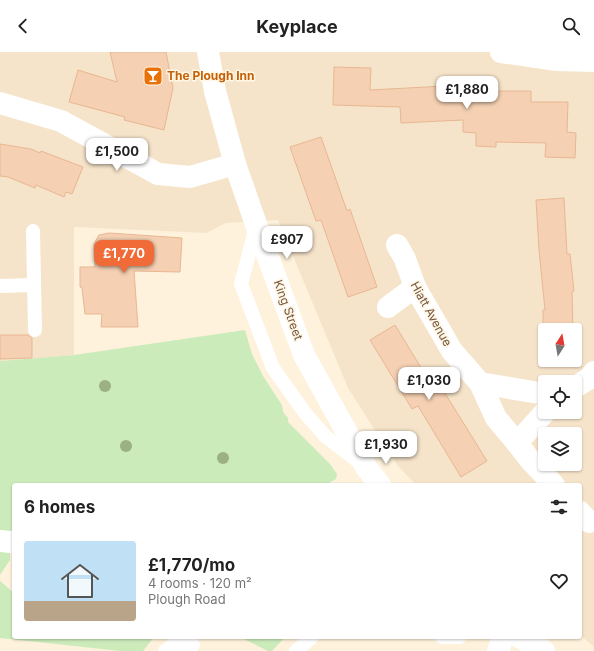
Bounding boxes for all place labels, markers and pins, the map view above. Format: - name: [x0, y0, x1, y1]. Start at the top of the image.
- bar icon: The Plough Inn: [142, 65, 164, 87]
- place label: The Plough Inn: [167, 68, 255, 83]
- pin: £1,880: [434, 76, 500, 110]
- pin: £1,500: [84, 138, 150, 172]
- pin: £907: [263, 226, 311, 260]
- pin: £1,770: [91, 240, 157, 274]
- pin: £1,030: [396, 367, 462, 401]
- pin: £1,930: [353, 431, 419, 465]

